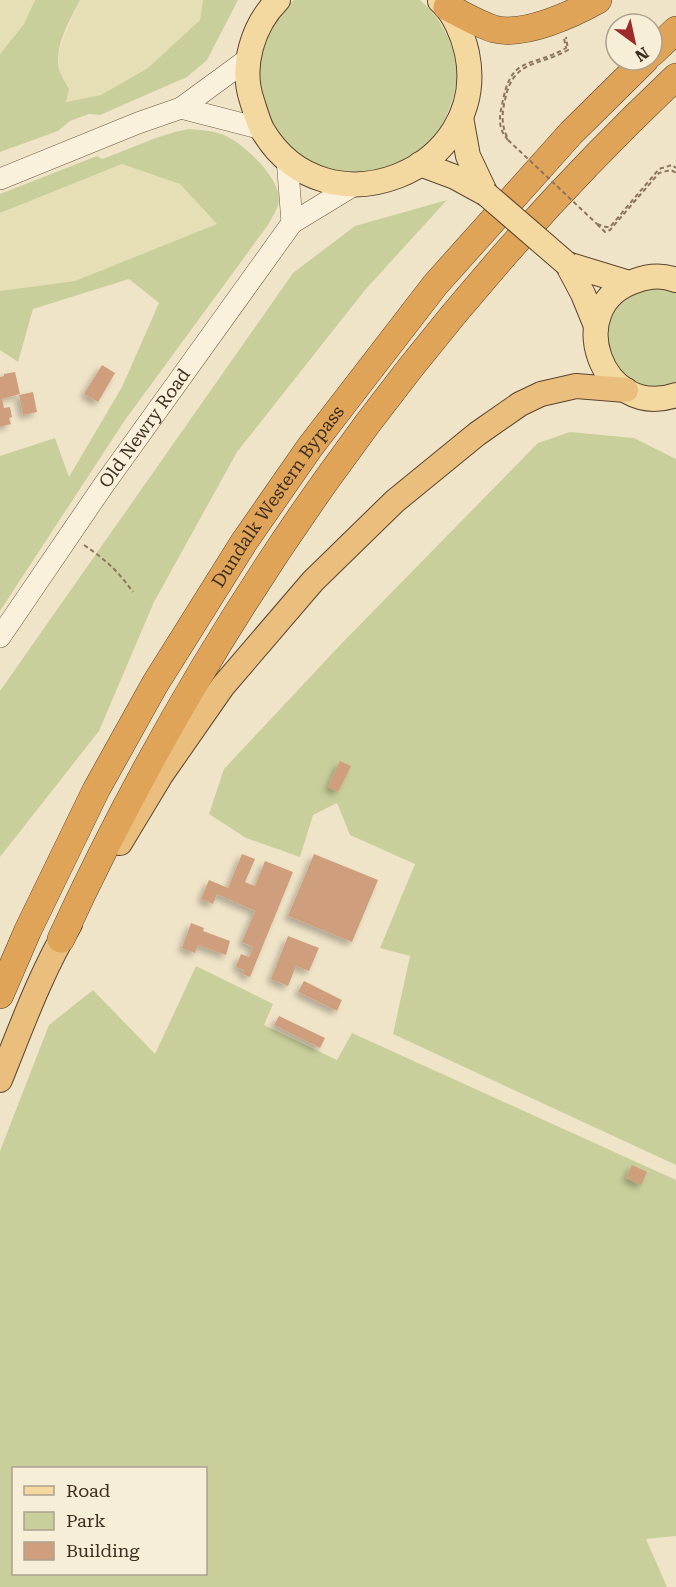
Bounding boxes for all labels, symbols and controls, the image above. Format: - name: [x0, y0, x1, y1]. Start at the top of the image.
- north arrow: [604, 12, 664, 72]
- text: N: [632, 43, 652, 65]
- street label: Old Newry Road: [94, 364, 194, 492]
- street label: Dundalk Western Bypass: [207, 401, 348, 591]
- legend: [12, 1467, 207, 1575]
- text: Road: [66, 1480, 111, 1501]
- text: Park: [66, 1510, 106, 1531]
- text: Building: [66, 1540, 140, 1561]

